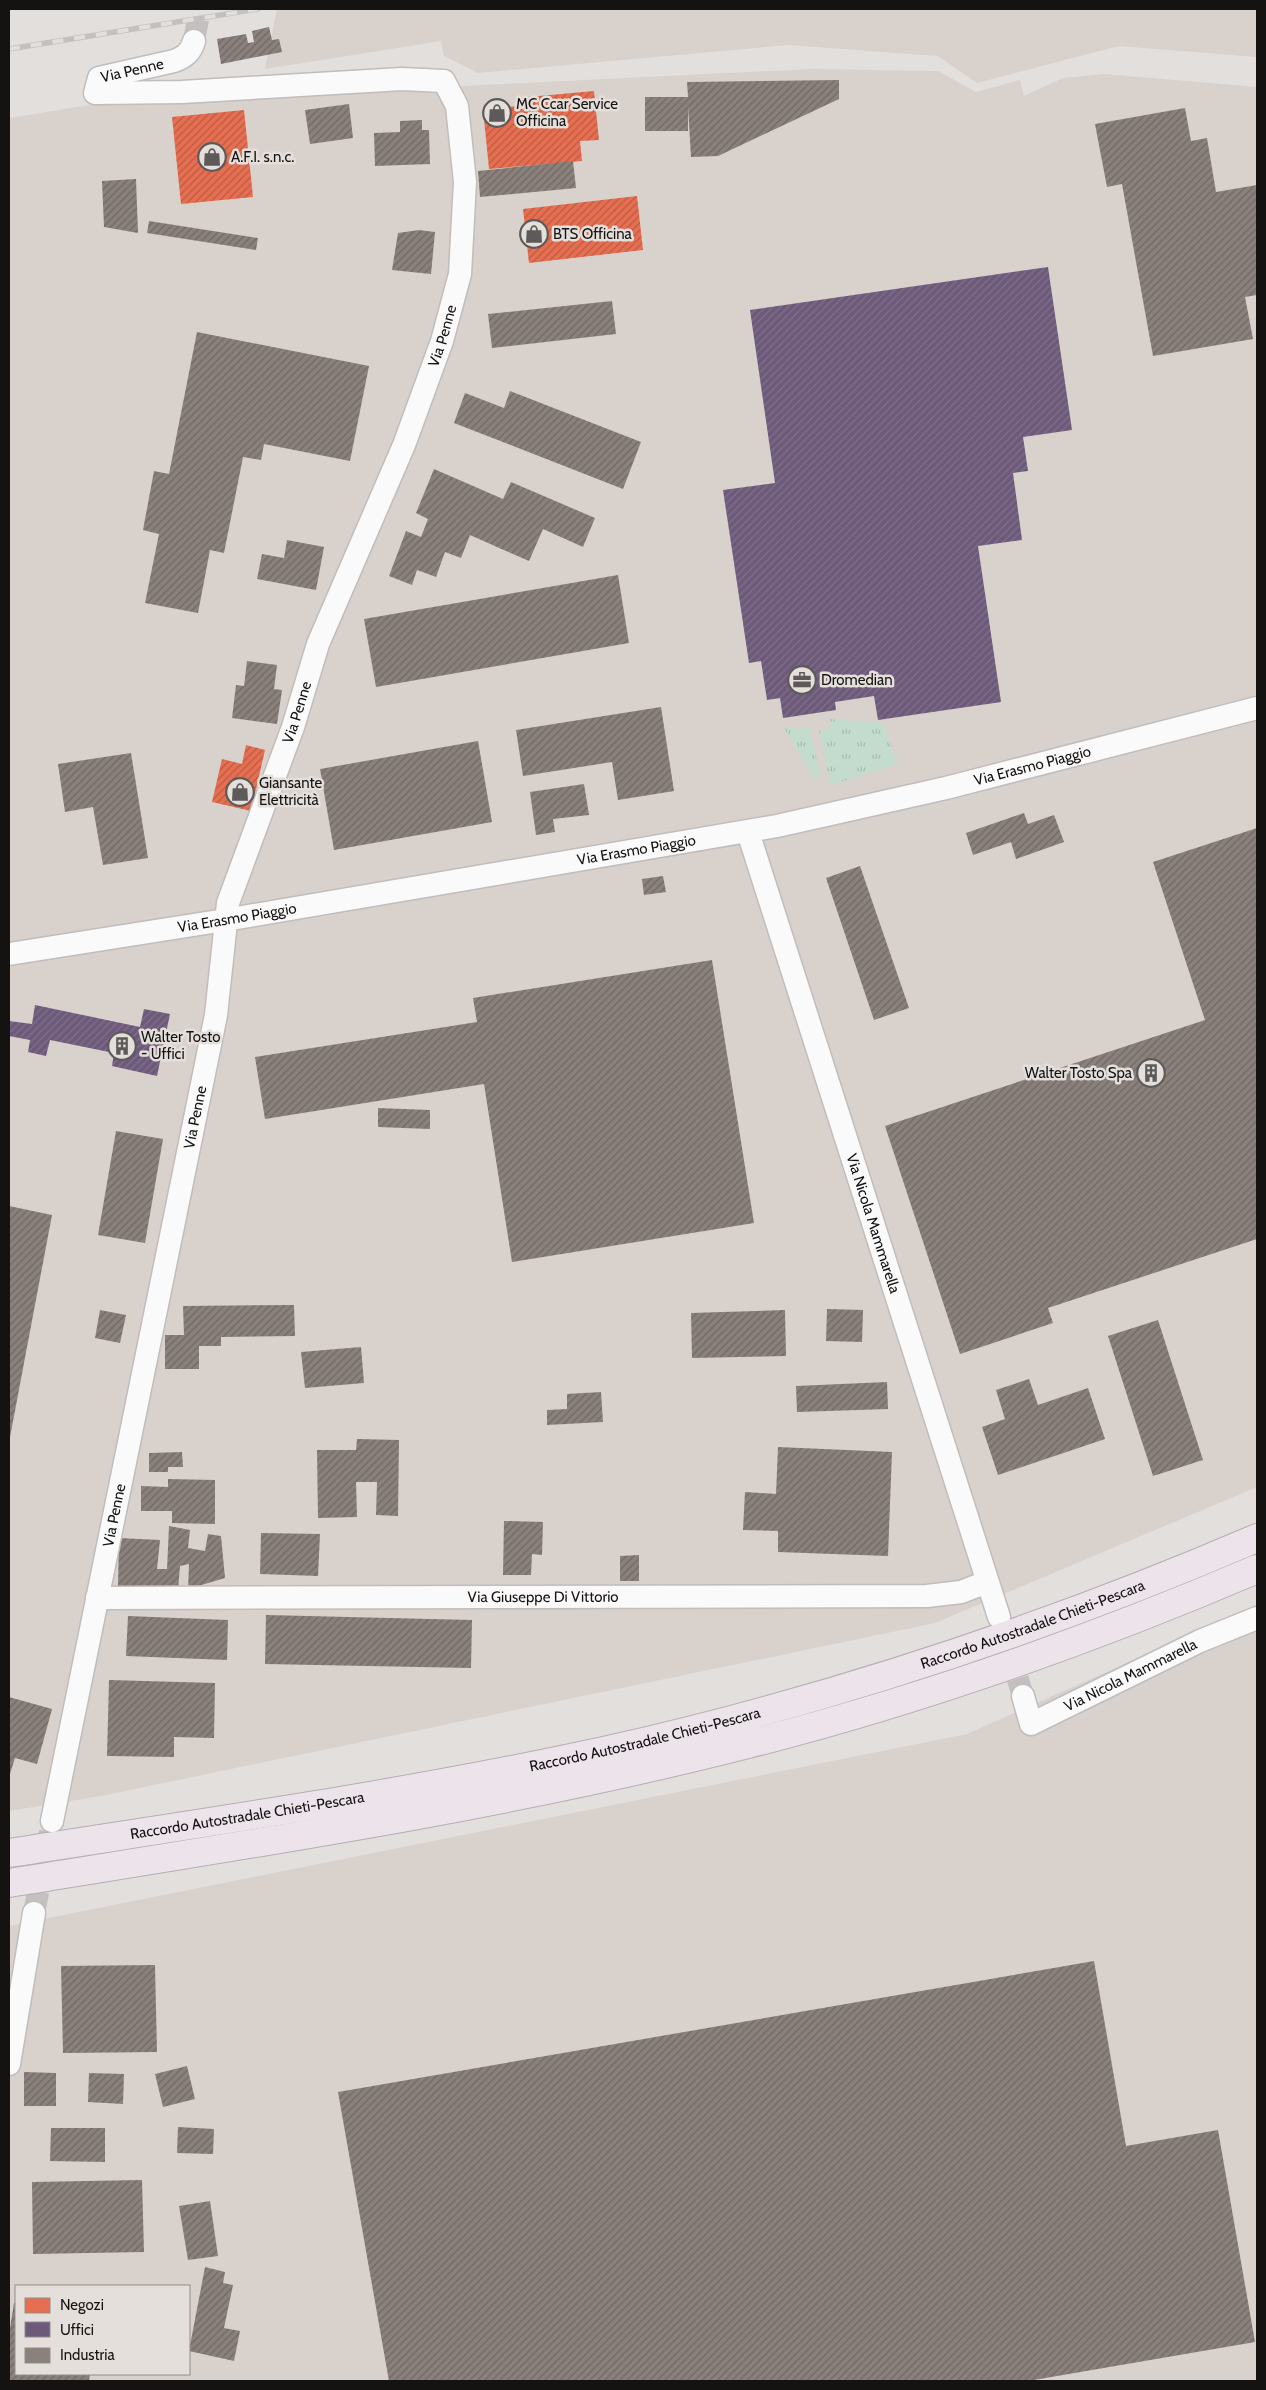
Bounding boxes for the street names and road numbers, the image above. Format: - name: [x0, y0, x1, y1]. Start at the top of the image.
- street label: Via Penne: [99, 55, 166, 86]
- street label: Via Penne: [424, 303, 460, 369]
- street label: Via Penne: [279, 679, 315, 746]
- street label: Via Erasmo Piaggio: [972, 742, 1093, 789]
- street label: Via Erasmo Piaggio: [576, 831, 697, 869]
- street label: Via Erasmo Piaggio: [176, 899, 298, 936]
- street label: Via Penne: [180, 1084, 210, 1151]
- street label: Via Nicola Mammarella: [842, 1151, 904, 1296]
- street label: Via Penne: [99, 1482, 129, 1548]
- street label: Raccordo Autostradale Chieti-Pescara: [918, 1576, 1148, 1673]
- street label: Via Giuseppe Di Vittorio: [467, 1588, 619, 1606]
- street label: Via Nicola Mammarella: [1061, 1635, 1201, 1715]
- street label: Raccordo Autostradale Chieti-Pescara: [528, 1703, 763, 1775]
- street label: Raccordo Autostradale Chieti-Pescara: [129, 1788, 366, 1843]

